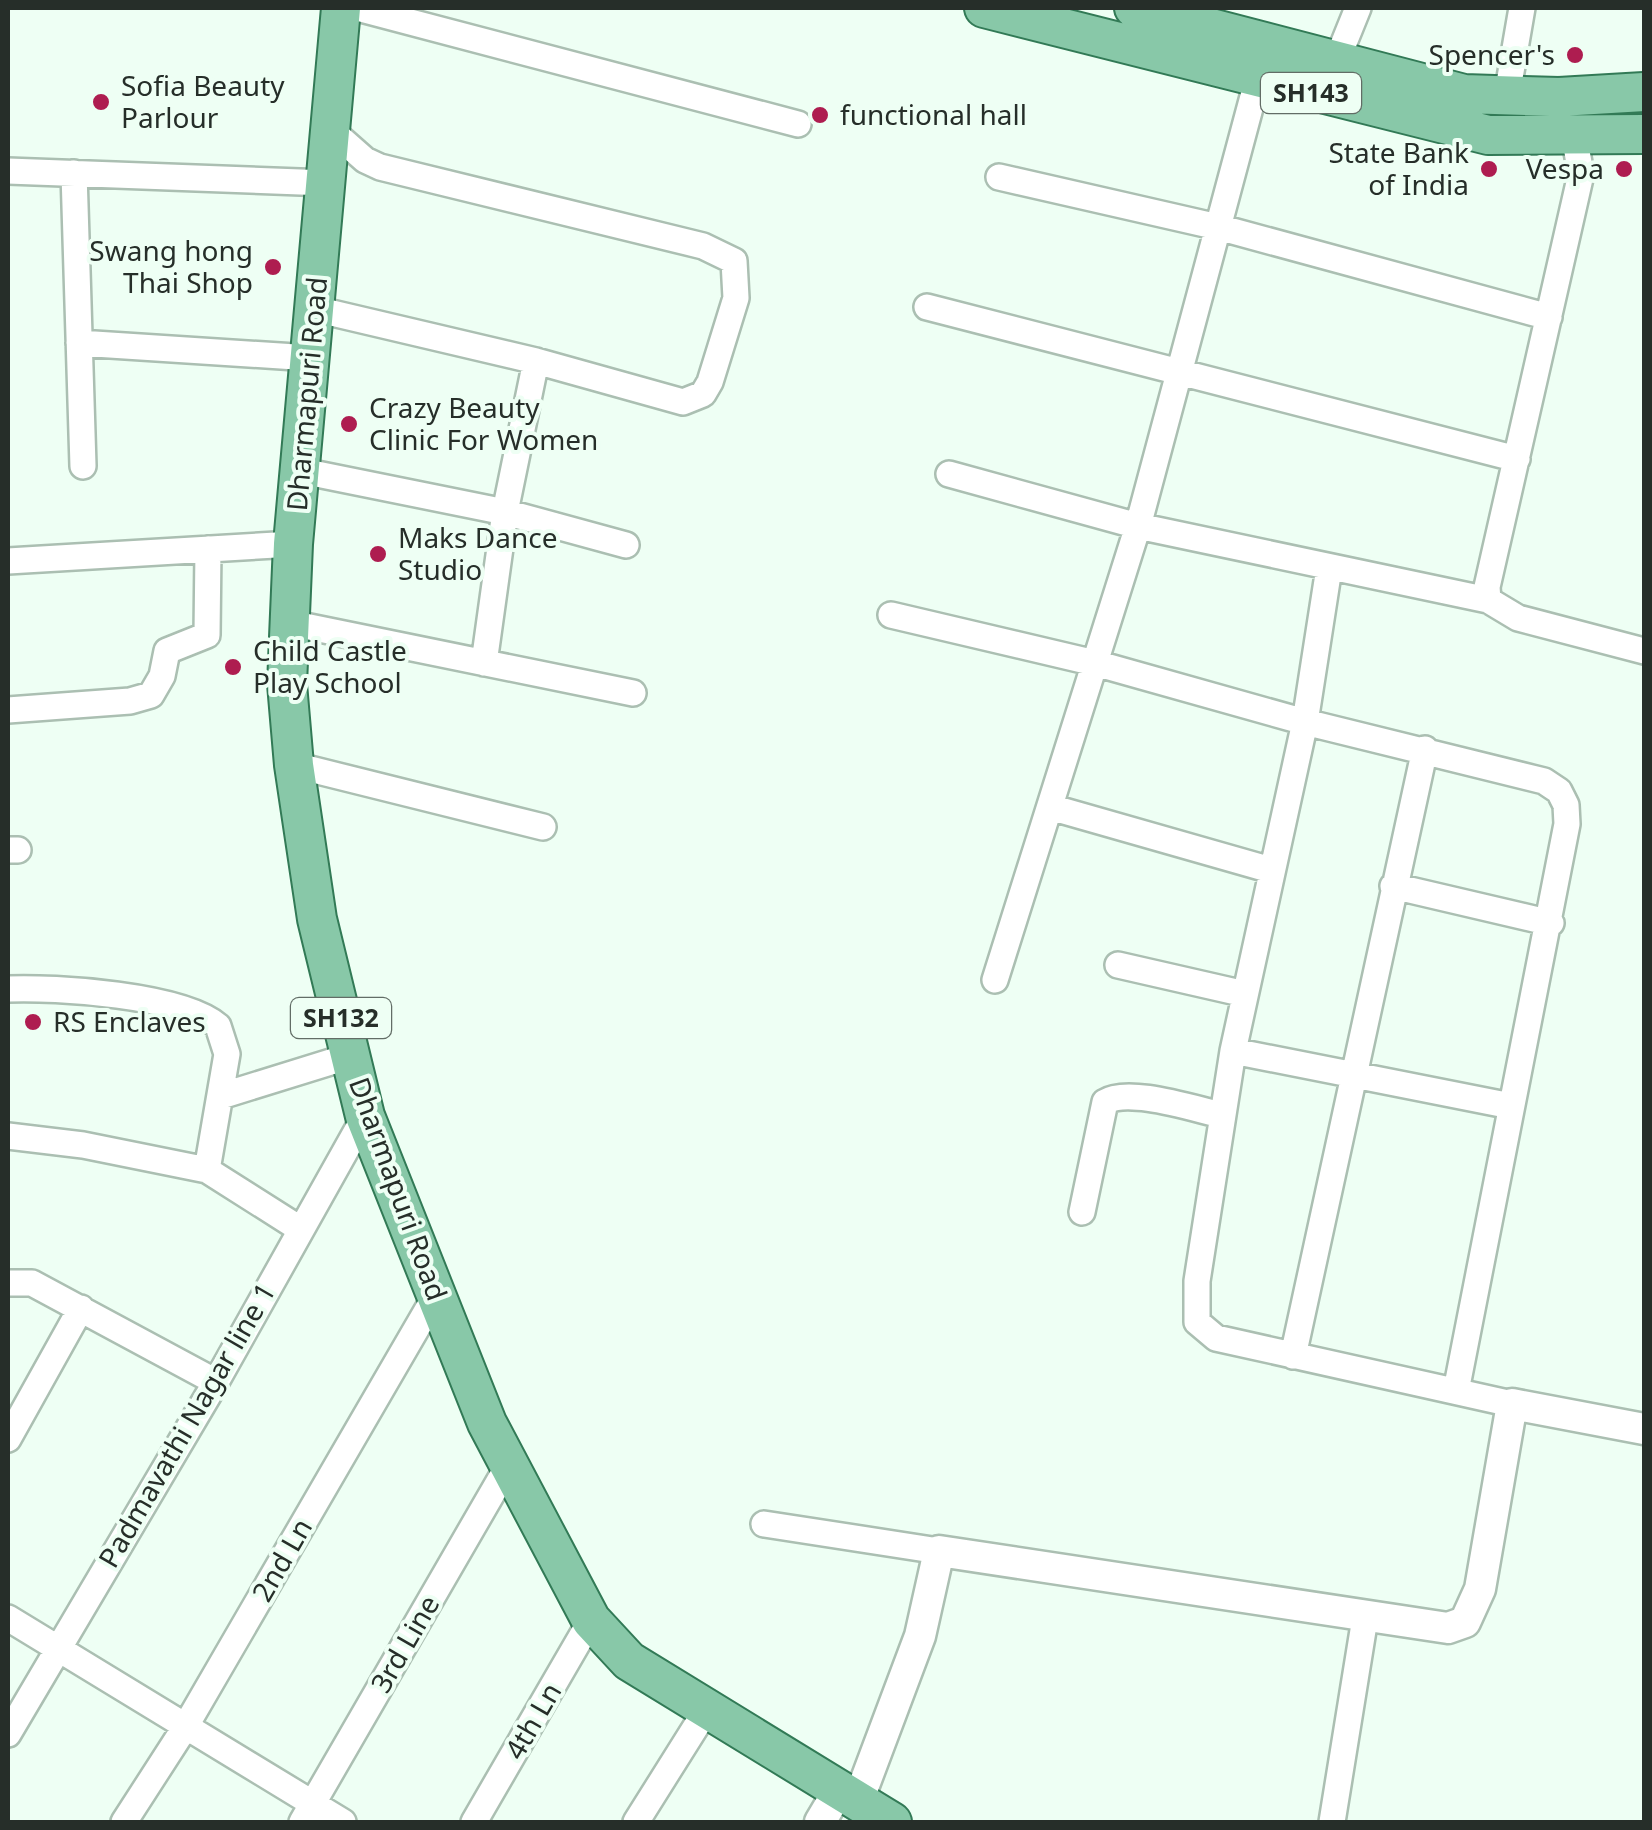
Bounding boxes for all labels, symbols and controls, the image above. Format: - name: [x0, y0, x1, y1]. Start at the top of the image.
- place label: Spencer's: [1429, 35, 1555, 73]
- marker: Spencer's: [1564, 44, 1586, 66]
- place label: Sofia Beauty Parlour: [121, 66, 285, 136]
- road number: SH143: [1261, 73, 1361, 113]
- marker: Sofia Beauty Parlour: [90, 91, 112, 113]
- place label: functional hall: [840, 95, 1027, 133]
- marker: functional hall: [809, 104, 831, 126]
- place label: State Bank of India: [1328, 133, 1469, 203]
- place label: Vespa: [1526, 149, 1604, 187]
- marker: State Bank of India: [1478, 158, 1500, 180]
- marker: Vespa: [1613, 158, 1635, 180]
- place label: Swang hong Thai Shop: [89, 231, 253, 301]
- marker: Swang hong Thai Shop: [262, 256, 284, 278]
- street label: Dharmapuri Road: [277, 275, 335, 513]
- place label: Crazy Beauty Clinic For Women: [369, 388, 598, 458]
- marker: Crazy Beauty Clinic For Women: [338, 413, 360, 435]
- place label: Maks Dance Studio: [398, 518, 557, 588]
- marker: Maks Dance Studio: [367, 543, 389, 565]
- place label: Child Castle Play School: [253, 631, 407, 701]
- marker: Child Castle Play School: [222, 656, 244, 678]
- road number: SH132: [291, 998, 391, 1038]
- place label: RS Enclaves: [53, 1002, 206, 1040]
- marker: RS Enclaves: [22, 1011, 44, 1033]
- street label: Dharmapuri Road: [341, 1072, 457, 1305]
- street label: Padmavathi Nagar line 1: [89, 1275, 283, 1574]
- street label: 2nd Ln: [242, 1511, 320, 1608]
- street label: 3rd Line: [361, 1588, 447, 1699]
- street label: 4th Ln: [495, 1675, 569, 1766]

